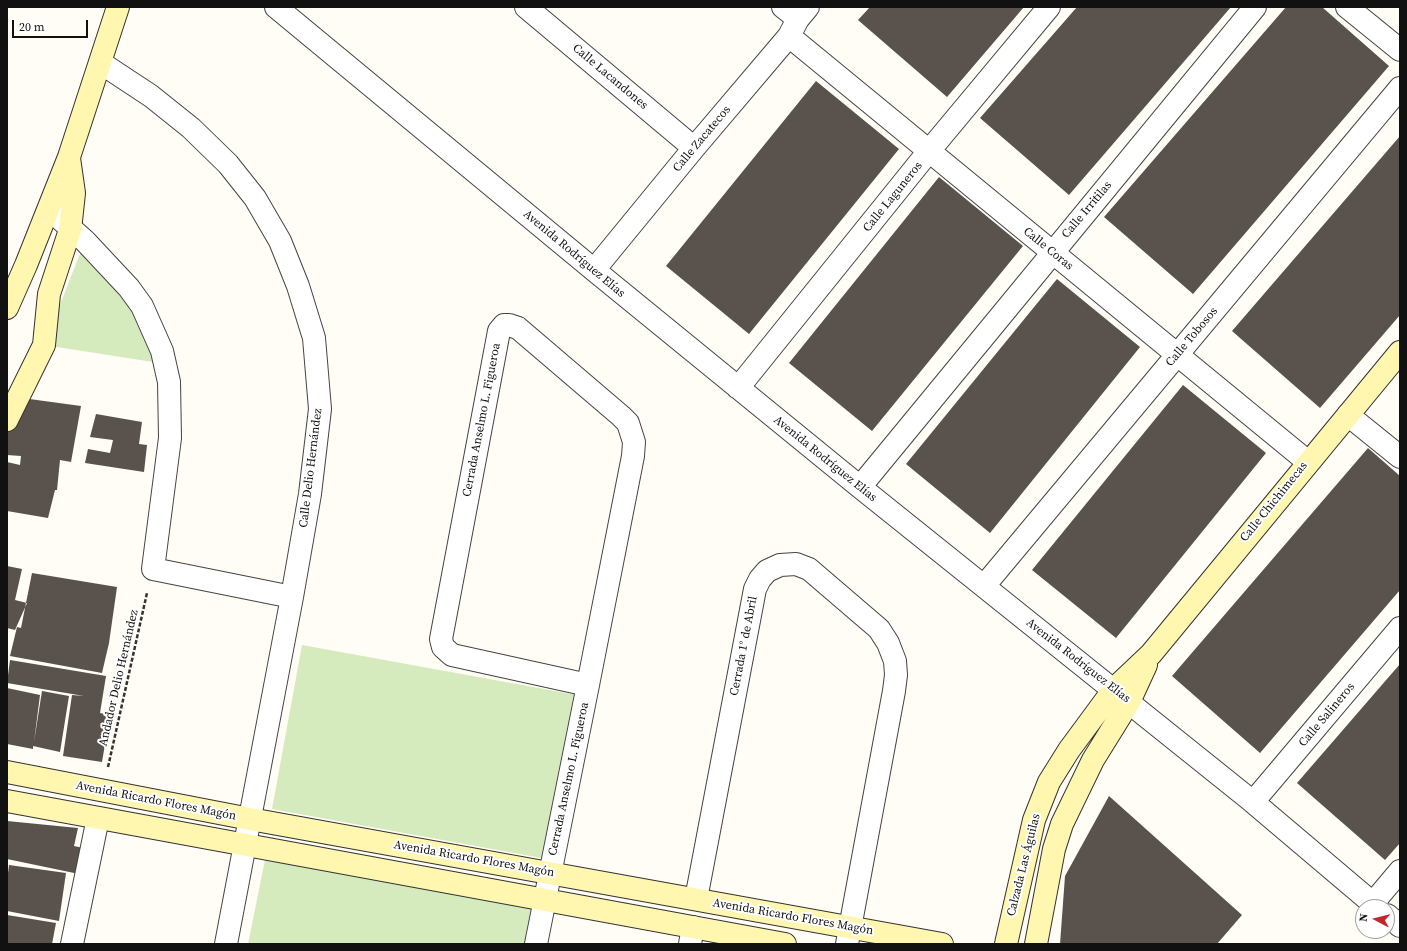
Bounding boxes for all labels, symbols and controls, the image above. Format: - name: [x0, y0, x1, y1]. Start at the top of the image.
- scale bar: [14, 12, 90, 38]
- text: 20 m: [19, 19, 45, 35]
- street label: Calle Lacandones: [569, 41, 651, 113]
- street label: Calle Zacatecos: [670, 103, 734, 175]
- street label: Calle Laguneros: [860, 159, 926, 235]
- street label: Calle Irritilas: [1059, 178, 1115, 242]
- street label: Avenida Rodríguez Elías: [520, 207, 628, 301]
- street label: Calle Coras: [1020, 224, 1076, 274]
- street label: Calle Tobosos: [1163, 304, 1221, 370]
- street label: Cerrada Anselmo L. Figueroa: [460, 342, 504, 498]
- street label: Calle Delio Hernández: [297, 407, 325, 529]
- street label: Avenida Rodríguez Elías: [771, 413, 879, 505]
- street label: Calle Chichimecas: [1237, 459, 1311, 545]
- street label: Cerrada 1° de Abril: [727, 595, 761, 697]
- street label: Andador Delio Hernández: [96, 608, 142, 748]
- street label: Avenida Rodríguez Elías: [1023, 616, 1133, 706]
- street label: Calle Salineros: [1296, 680, 1358, 750]
- street label: Cerrada Anselmo L. Figueroa: [546, 701, 592, 857]
- street label: Avenida Ricardo Flores Magón: [75, 778, 237, 824]
- street label: Calzada Las Águilas: [1004, 812, 1044, 918]
- street label: Avenida Ricardo Flores Magón: [393, 838, 555, 880]
- street label: Avenida Ricardo Flores Magón: [712, 896, 874, 938]
- north arrow: [1355, 899, 1395, 939]
- text: N: [1356, 913, 1372, 922]

